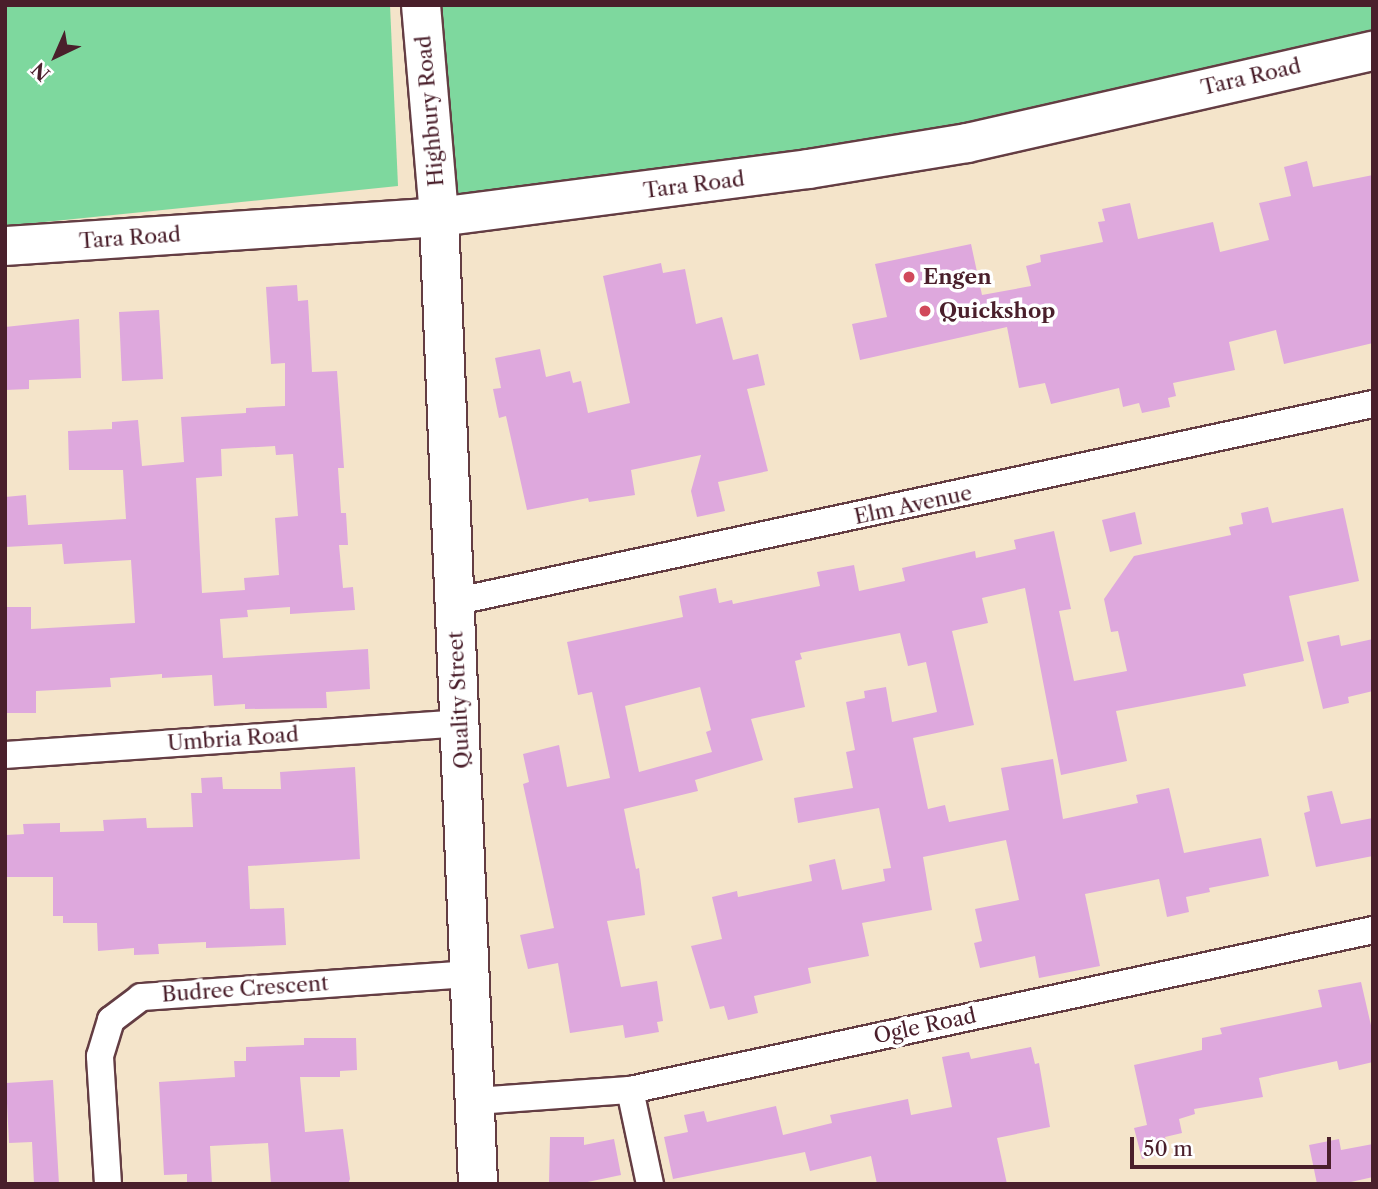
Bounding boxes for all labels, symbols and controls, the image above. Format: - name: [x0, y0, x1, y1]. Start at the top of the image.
- north arrow: [21, 21, 91, 91]
- street label: Highbury Road: [411, 34, 449, 188]
- street label: Tara Road: [1198, 53, 1304, 101]
- text: N: [27, 57, 55, 85]
- street label: Tara Road: [642, 166, 746, 204]
- street label: Tara Road: [78, 222, 182, 254]
- place label: Engen: [923, 264, 992, 290]
- marker: Engen: [901, 269, 917, 285]
- place label: Quickshop: [939, 298, 1055, 324]
- marker: Quickshop: [917, 303, 933, 319]
- street label: Elm Avenue: [851, 480, 975, 530]
- street label: Quality Street: [443, 630, 475, 770]
- street label: Umbria Road: [166, 722, 300, 756]
- street label: Budree Crescent: [161, 971, 329, 1007]
- street label: Ogle Road: [872, 1003, 978, 1049]
- scale bar: [1133, 1122, 1334, 1166]
- text: 50 m: [1143, 1136, 1193, 1161]

